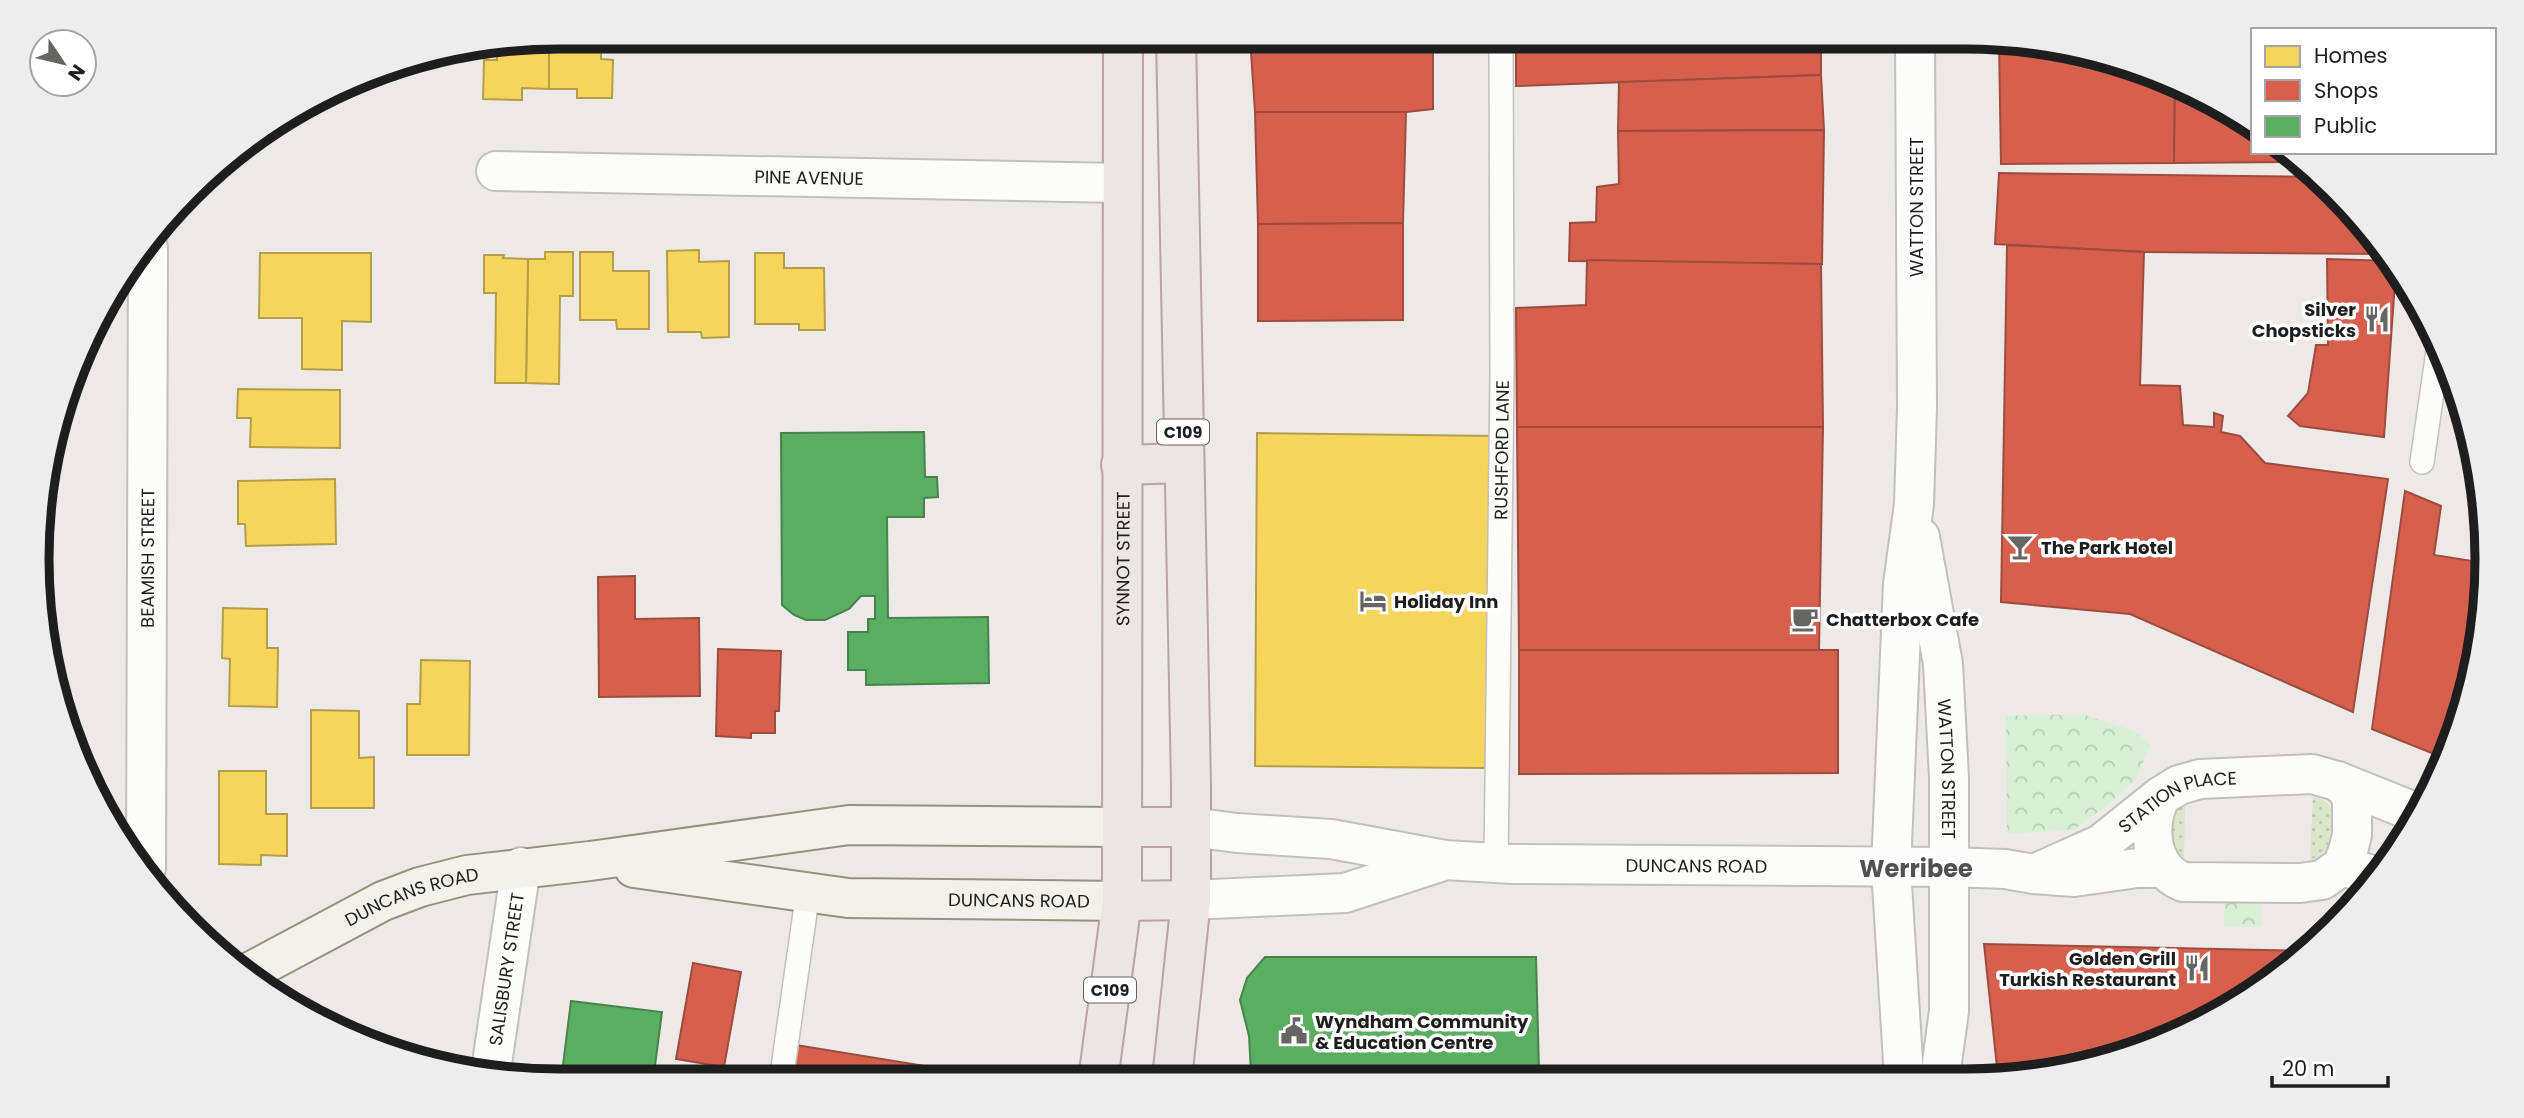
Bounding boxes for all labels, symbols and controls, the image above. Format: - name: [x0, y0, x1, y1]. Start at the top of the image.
- north arrow: [28, 28, 98, 98]
- legend: [2251, 28, 2496, 154]
- text: Homes: [2314, 41, 2388, 70]
- text: N: [61, 59, 92, 86]
- text: Shops: [2314, 76, 2378, 105]
- text: Public: [2314, 111, 2377, 140]
- street label: WATTON STREET: [1904, 137, 1929, 277]
- street label: PINE AVENUE: [754, 163, 864, 191]
- place label: Silver Chopsticks: [2252, 297, 2356, 343]
- restaurant icon: Silver Chopsticks: [2362, 304, 2392, 334]
- street label: RUSHFORD LANE: [1488, 380, 1514, 520]
- road number: C109: [1157, 420, 1209, 444]
- street label: BEAMISH STREET: [134, 488, 160, 628]
- street label: SYNNOT STREET: [1110, 491, 1135, 626]
- bar icon: The Park Hotel: [2005, 532, 2035, 562]
- place label: The Park Hotel: [2041, 535, 2173, 560]
- hotel icon: Holiday Inn: [1358, 586, 1388, 616]
- place label: Holiday Inn: [1394, 589, 1498, 614]
- cafe icon: Chatterbox Cafe: [1790, 604, 1820, 634]
- place label: Chatterbox Cafe: [1826, 607, 1979, 632]
- street label: WATTON STREET: [1932, 698, 1962, 839]
- street label: STATION PLACE: [2112, 765, 2237, 838]
- street label: DUNCANS ROAD: [1625, 852, 1767, 878]
- district label: Werribee: [1859, 852, 1973, 885]
- street label: DUNCANS ROAD: [340, 861, 480, 932]
- street label: DUNCANS ROAD: [948, 887, 1090, 913]
- street label: SALISBURY STREET: [482, 891, 530, 1047]
- place label: Golden Grill Turkish Restaurant: [1999, 946, 2176, 992]
- restaurant icon: Golden Grill Turkish Restaurant: [2182, 953, 2212, 983]
- road number: C109: [1084, 978, 1136, 1002]
- place label: Wyndham Community & Education Centre: [1315, 1009, 1529, 1055]
- public building icon: Wyndham Community & Education Centre: [1279, 1016, 1309, 1046]
- scale bar: [2272, 1044, 2388, 1088]
- text: 20 m: [2282, 1054, 2335, 1083]

